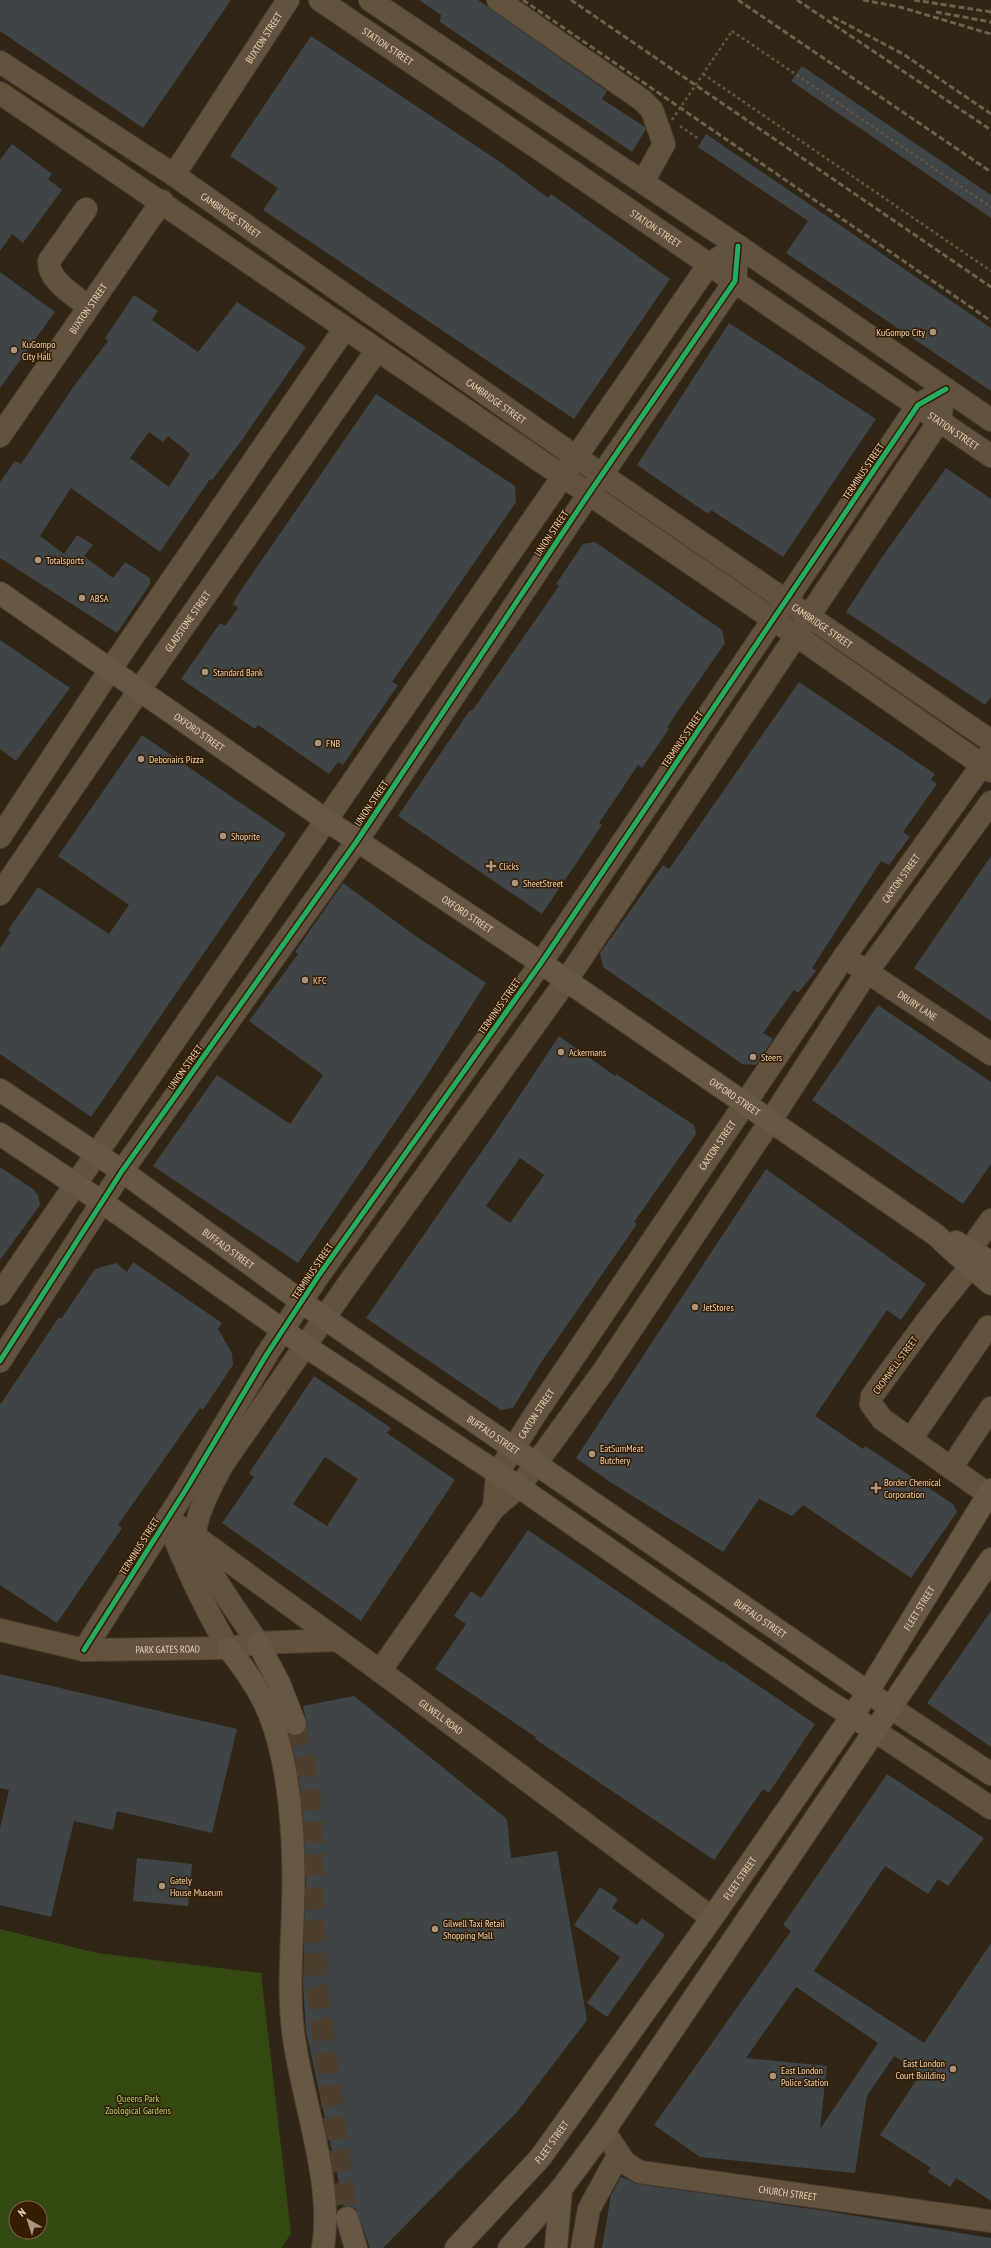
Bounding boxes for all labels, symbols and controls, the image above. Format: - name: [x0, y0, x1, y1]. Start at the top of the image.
- street label: BUXTON STREET: [243, 9, 286, 66]
- street label: STATION STREET: [360, 25, 416, 69]
- street label: CAMBRIDGE STREET: [198, 190, 264, 241]
- street label: STATION STREET: [628, 207, 684, 251]
- street label: BUXTON STREET: [66, 280, 111, 336]
- place label: KuGompo City: [876, 326, 925, 339]
- marker: KuGompo City: [928, 327, 938, 337]
- place label: KuGompo City Hall: [22, 338, 55, 363]
- marker: KuGompo City Hall: [9, 345, 19, 355]
- street label: CAMBRIDGE STREET: [463, 376, 529, 427]
- street label: STATION STREET: [925, 409, 982, 453]
- street label: TERMINUS STREET: [840, 440, 888, 502]
- street label: UNION STREET: [531, 507, 572, 559]
- place label: Totalsports: [46, 554, 85, 567]
- marker: Totalsports: [33, 555, 43, 565]
- street label: GLADSTONE STREET: [162, 588, 214, 654]
- place label: ABSA: [90, 592, 109, 605]
- marker: ABSA: [77, 593, 87, 603]
- street label: CAMBRIDGE STREET: [789, 601, 855, 652]
- place label: Standard Bank: [213, 666, 263, 679]
- marker: Standard Bank: [200, 667, 210, 677]
- street label: TERMINUS STREET: [659, 708, 707, 770]
- street label: OXFORD STREET: [171, 710, 227, 755]
- place label: FNB: [326, 737, 341, 750]
- marker: FNB: [313, 738, 323, 748]
- place label: Debonairs Pizza: [149, 753, 204, 766]
- marker: Debonairs Pizza: [136, 754, 146, 764]
- street label: UNION STREET: [351, 777, 392, 829]
- place label: Shoprite: [231, 830, 260, 843]
- marker: Shoprite: [218, 831, 228, 841]
- street label: CAXTON STREET: [879, 851, 923, 905]
- place label: Clicks: [499, 860, 520, 873]
- marker: Clicks: [486, 861, 496, 871]
- place label: SheetStreet: [523, 877, 564, 890]
- marker: SheetStreet: [510, 878, 520, 888]
- street label: OXFORD STREET: [439, 893, 496, 936]
- place label: KFC: [313, 974, 327, 987]
- marker: KFC: [300, 975, 310, 985]
- street label: TERMINUS STREET: [475, 975, 524, 1037]
- street label: DRURY LANE: [895, 988, 940, 1024]
- street label: UNION STREET: [165, 1042, 206, 1093]
- place label: Ackermans: [569, 1046, 607, 1059]
- marker: Ackermans: [556, 1047, 566, 1057]
- place label: Steers: [761, 1051, 783, 1064]
- marker: Steers: [748, 1052, 758, 1062]
- street label: OXFORD STREET: [707, 1075, 763, 1119]
- street label: CAXTON STREET: [696, 1117, 739, 1173]
- street label: BUFFALO STREET: [200, 1226, 257, 1272]
- street label: TERMINUS STREET: [289, 1240, 337, 1302]
- place label: JetStores: [702, 1301, 734, 1314]
- marker: JetStores: [690, 1302, 700, 1312]
- street label: CROMWELL STREET: [870, 1333, 921, 1397]
- street label: CAXTON STREET: [515, 1386, 558, 1441]
- street label: BUFFALO STREET: [464, 1412, 522, 1458]
- place label: EatSumMeat Butchery: [600, 1442, 644, 1467]
- marker: EatSumMeat Butchery: [587, 1449, 597, 1459]
- place label: Border Chemical Corporation: [884, 1476, 941, 1501]
- marker: Border Chemical Corporation: [871, 1483, 881, 1493]
- street label: TERMINUS STREET: [116, 1514, 163, 1578]
- street label: FLEET STREET: [901, 1583, 938, 1633]
- street label: BUFFALO STREET: [731, 1596, 789, 1642]
- street label: PARK GATES ROAD: [135, 1642, 200, 1656]
- street label: GILWELL ROAD: [416, 1696, 466, 1738]
- street label: FLEET STREET: [721, 1854, 760, 1903]
- place label: Gately House Museum: [170, 1874, 223, 1899]
- marker: Gately House Museum: [157, 1881, 167, 1891]
- place label: Gilwell Taxi Retail Shopping Mall: [443, 1917, 505, 1942]
- marker: Gilwell Taxi Retail Shopping Mall: [430, 1924, 440, 1934]
- place label: East London Court Building: [895, 2057, 945, 2082]
- place label: East London Police Station: [781, 2064, 828, 2089]
- marker: East London Court Building: [948, 2064, 958, 2074]
- marker: East London Police Station: [768, 2071, 778, 2081]
- park label: Queens Park Zoological Gardens: [105, 2092, 171, 2117]
- street label: FLEET STREET: [532, 2118, 572, 2166]
- street label: CHURCH STREET: [758, 2183, 818, 2204]
- north arrow: [8, 2200, 48, 2240]
- text: N: [15, 2205, 28, 2220]

